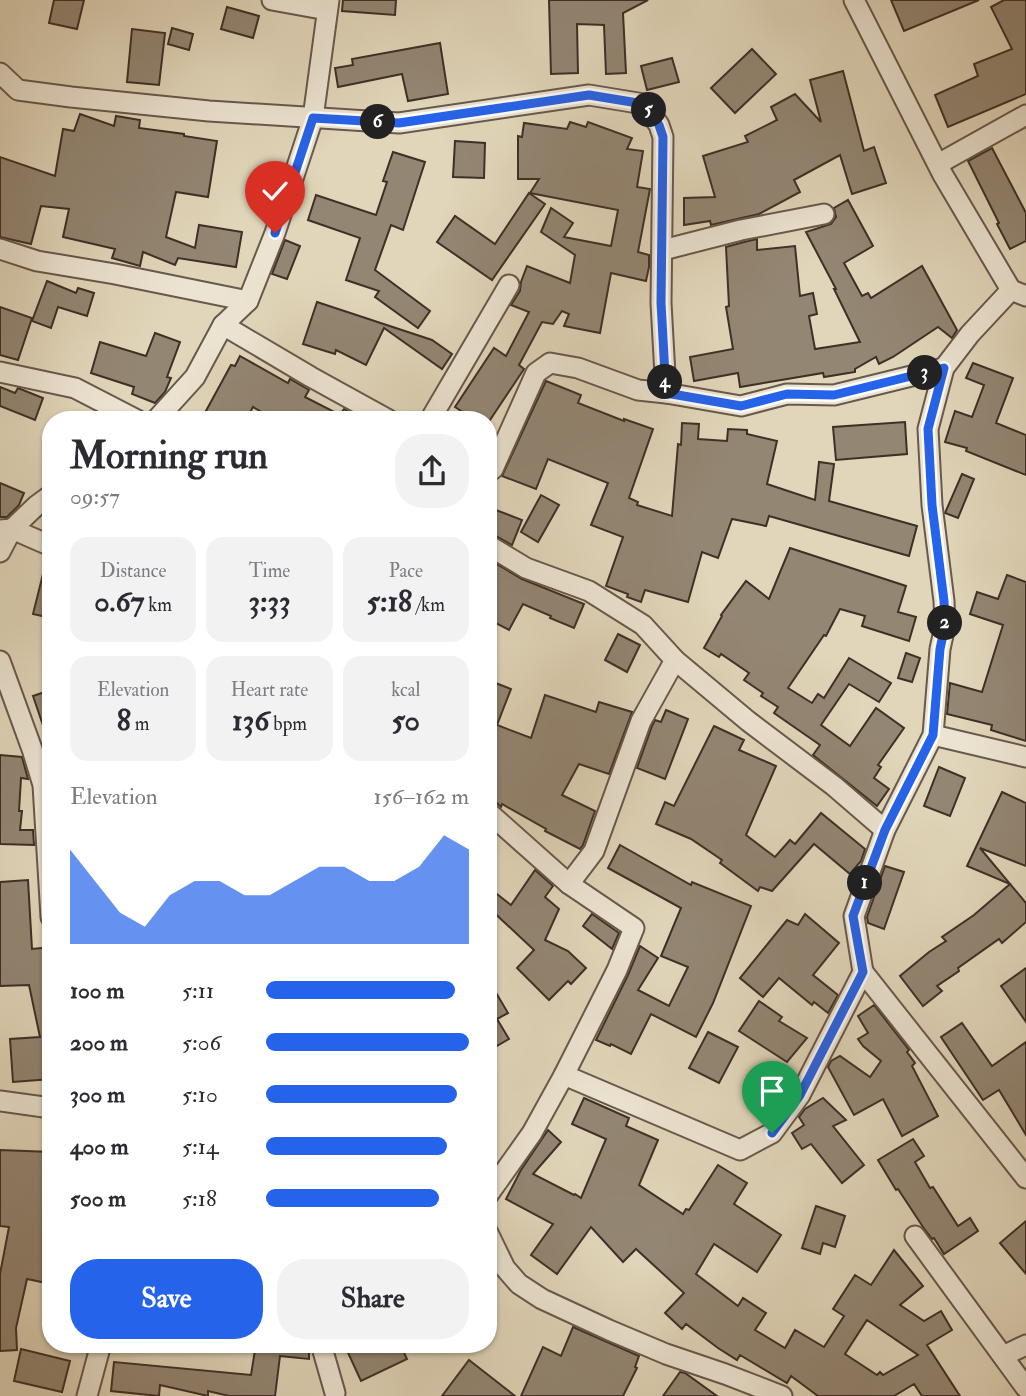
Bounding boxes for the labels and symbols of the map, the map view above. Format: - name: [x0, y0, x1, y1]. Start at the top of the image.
- pin: 5: [632, 92, 666, 128]
- pin: 6: [360, 104, 396, 140]
- pin: [245, 161, 305, 233]
- pin: 3: [908, 356, 942, 390]
- pin: 4: [648, 364, 682, 400]
- pin: 2: [928, 606, 962, 640]
- pin: 1: [848, 866, 882, 900]
- pin: [742, 1061, 802, 1133]

